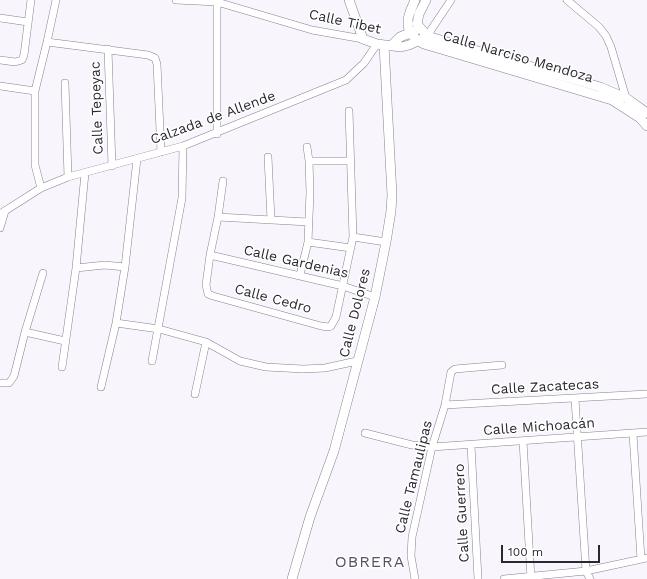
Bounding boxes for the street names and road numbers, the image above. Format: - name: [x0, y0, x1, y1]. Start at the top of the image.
- street label: Calle Tibet: [307, 6, 383, 38]
- street label: Calle Narciso Mendoza: [441, 27, 595, 87]
- street label: Calle Tepeyac: [87, 61, 107, 155]
- street label: Calzada de Allende: [148, 88, 278, 148]
- street label: Calle Gardenias: [242, 242, 350, 282]
- street label: Calle Dolores: [336, 267, 374, 359]
- street label: Calle Cedro: [233, 281, 313, 317]
- street label: Calle Zacatecas: [491, 376, 599, 398]
- street label: Calle Michoacán: [483, 415, 595, 439]
- street label: Calle Tamaulipas: [392, 419, 436, 535]
- street label: Calle Guerrero: [451, 463, 473, 563]

